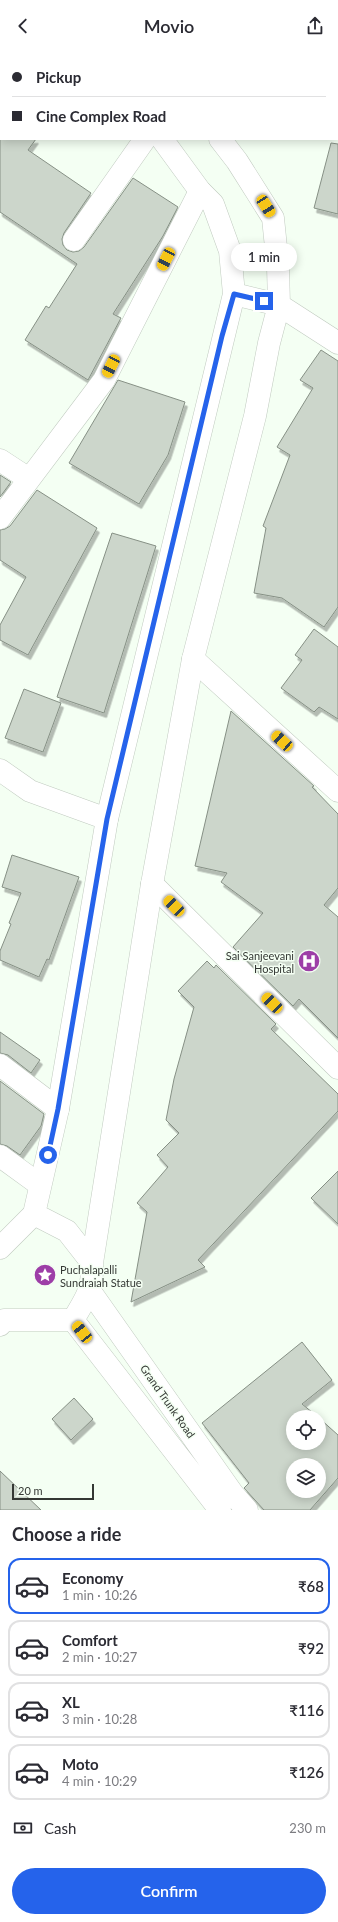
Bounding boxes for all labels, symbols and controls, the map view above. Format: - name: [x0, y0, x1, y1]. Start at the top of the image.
- icon: back: [12, 15, 34, 37]
- text: Movio: [144, 15, 194, 37]
- icon: share: [304, 15, 326, 37]
- text: Pickup: [36, 68, 81, 86]
- text: Cine Complex Road: [36, 107, 166, 125]
- car: [254, 193, 278, 219]
- callout: 1 min: [231, 243, 297, 271]
- car: [155, 246, 177, 272]
- text: 1 min: [248, 249, 280, 265]
- route end: [255, 292, 273, 310]
- car: [100, 353, 122, 379]
- car: [269, 729, 295, 753]
- car: [161, 893, 187, 919]
- hospital icon: Sai Sanjeevani Hospital: [296, 948, 322, 974]
- place label: Sai Sanjeevani Hospital: [226, 949, 294, 975]
- car: [259, 990, 285, 1016]
- route start: [39, 1146, 57, 1164]
- place icon: Puchalapalli Sundraiah Statue: [32, 1262, 58, 1288]
- place label: Puchalapalli Sundraiah Statue: [60, 1263, 142, 1289]
- car: [70, 1319, 94, 1345]
- street label: Grand Trunk Road: [138, 1362, 198, 1440]
- map controls: [286, 1410, 326, 1498]
- button: locate: [286, 1410, 326, 1450]
- button: layers: [286, 1458, 326, 1498]
- scale bar: [12, 1482, 94, 1501]
- text: 20 m: [18, 1484, 43, 1497]
- text: Choose a ride: [12, 1523, 121, 1545]
- icon: car: [14, 1568, 50, 1604]
- text: Economy: [62, 1569, 123, 1587]
- text: ₹68: [298, 1577, 324, 1595]
- text: 1 min · 10:26: [62, 1587, 137, 1603]
- icon: car: [14, 1630, 50, 1666]
- text: Comfort: [62, 1631, 118, 1649]
- text: ₹92: [298, 1639, 324, 1657]
- text: 2 min · 10:27: [62, 1649, 137, 1665]
- icon: car: [14, 1692, 50, 1728]
- text: XL: [62, 1693, 80, 1711]
- text: ₹116: [289, 1701, 324, 1719]
- text: 3 min · 10:28: [62, 1711, 137, 1727]
- icon: car: [14, 1754, 50, 1790]
- text: Moto: [62, 1755, 99, 1773]
- text: ₹126: [289, 1763, 324, 1781]
- text: 4 min · 10:29: [62, 1773, 137, 1789]
- icon: cash: [12, 1817, 34, 1839]
- text: Cash: [44, 1819, 76, 1837]
- text: 230 m: [289, 1820, 326, 1836]
- button: Confirm: [12, 1868, 326, 1914]

